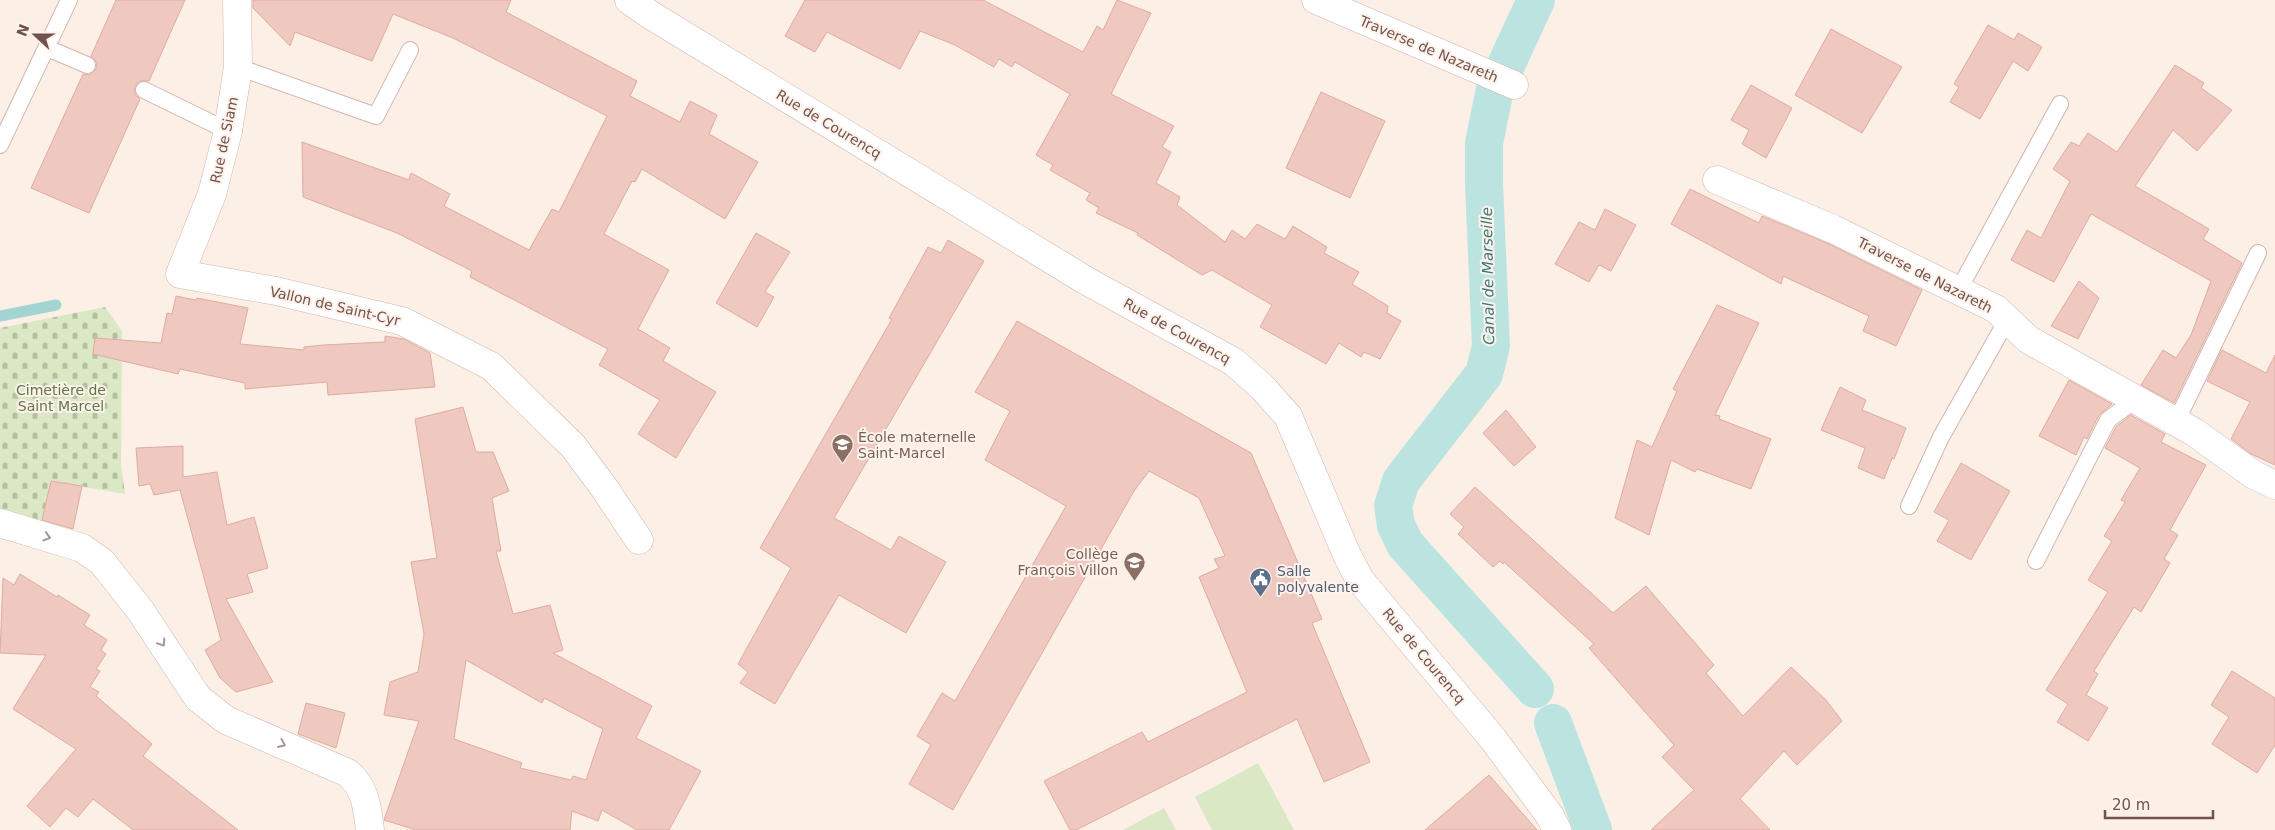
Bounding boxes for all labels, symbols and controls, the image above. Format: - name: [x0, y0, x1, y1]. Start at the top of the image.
- north arrow: [10, 10, 60, 60]
- street label: Traverse de Nazareth: [1356, 12, 1501, 86]
- text: N: [13, 22, 32, 39]
- street label: Rue de Courencq: [774, 86, 884, 162]
- street label: Rue de Siam: [207, 95, 241, 185]
- water label: Canal de Marseille: [1478, 207, 1498, 345]
- street label: Traverse de Nazareth: [1854, 234, 1995, 316]
- street label: Vallon de Saint-Cyr: [268, 283, 402, 329]
- street label: Rue de Courencq: [1121, 295, 1233, 367]
- park label: Cimetière de Saint Marcel: [16, 382, 106, 414]
- place label: École maternelle Saint-Marcel: [858, 429, 976, 461]
- school or university icon: École maternelle Saint-Marcel: [830, 433, 854, 464]
- one-way arrow: [42, 531, 50, 541]
- place label: Collège François Villon: [1017, 546, 1118, 578]
- school or university icon: Collège François Villon: [1122, 550, 1146, 581]
- place label: Salle polyvalente: [1277, 563, 1359, 595]
- public building icon: Salle polyvalente: [1249, 567, 1273, 598]
- street label: Rue de Courencq: [1379, 605, 1469, 707]
- one-way arrow: [156, 638, 165, 647]
- one-way arrow: [277, 738, 286, 749]
- scale bar: [2105, 788, 2212, 820]
- text: 20 m: [2112, 796, 2150, 814]

